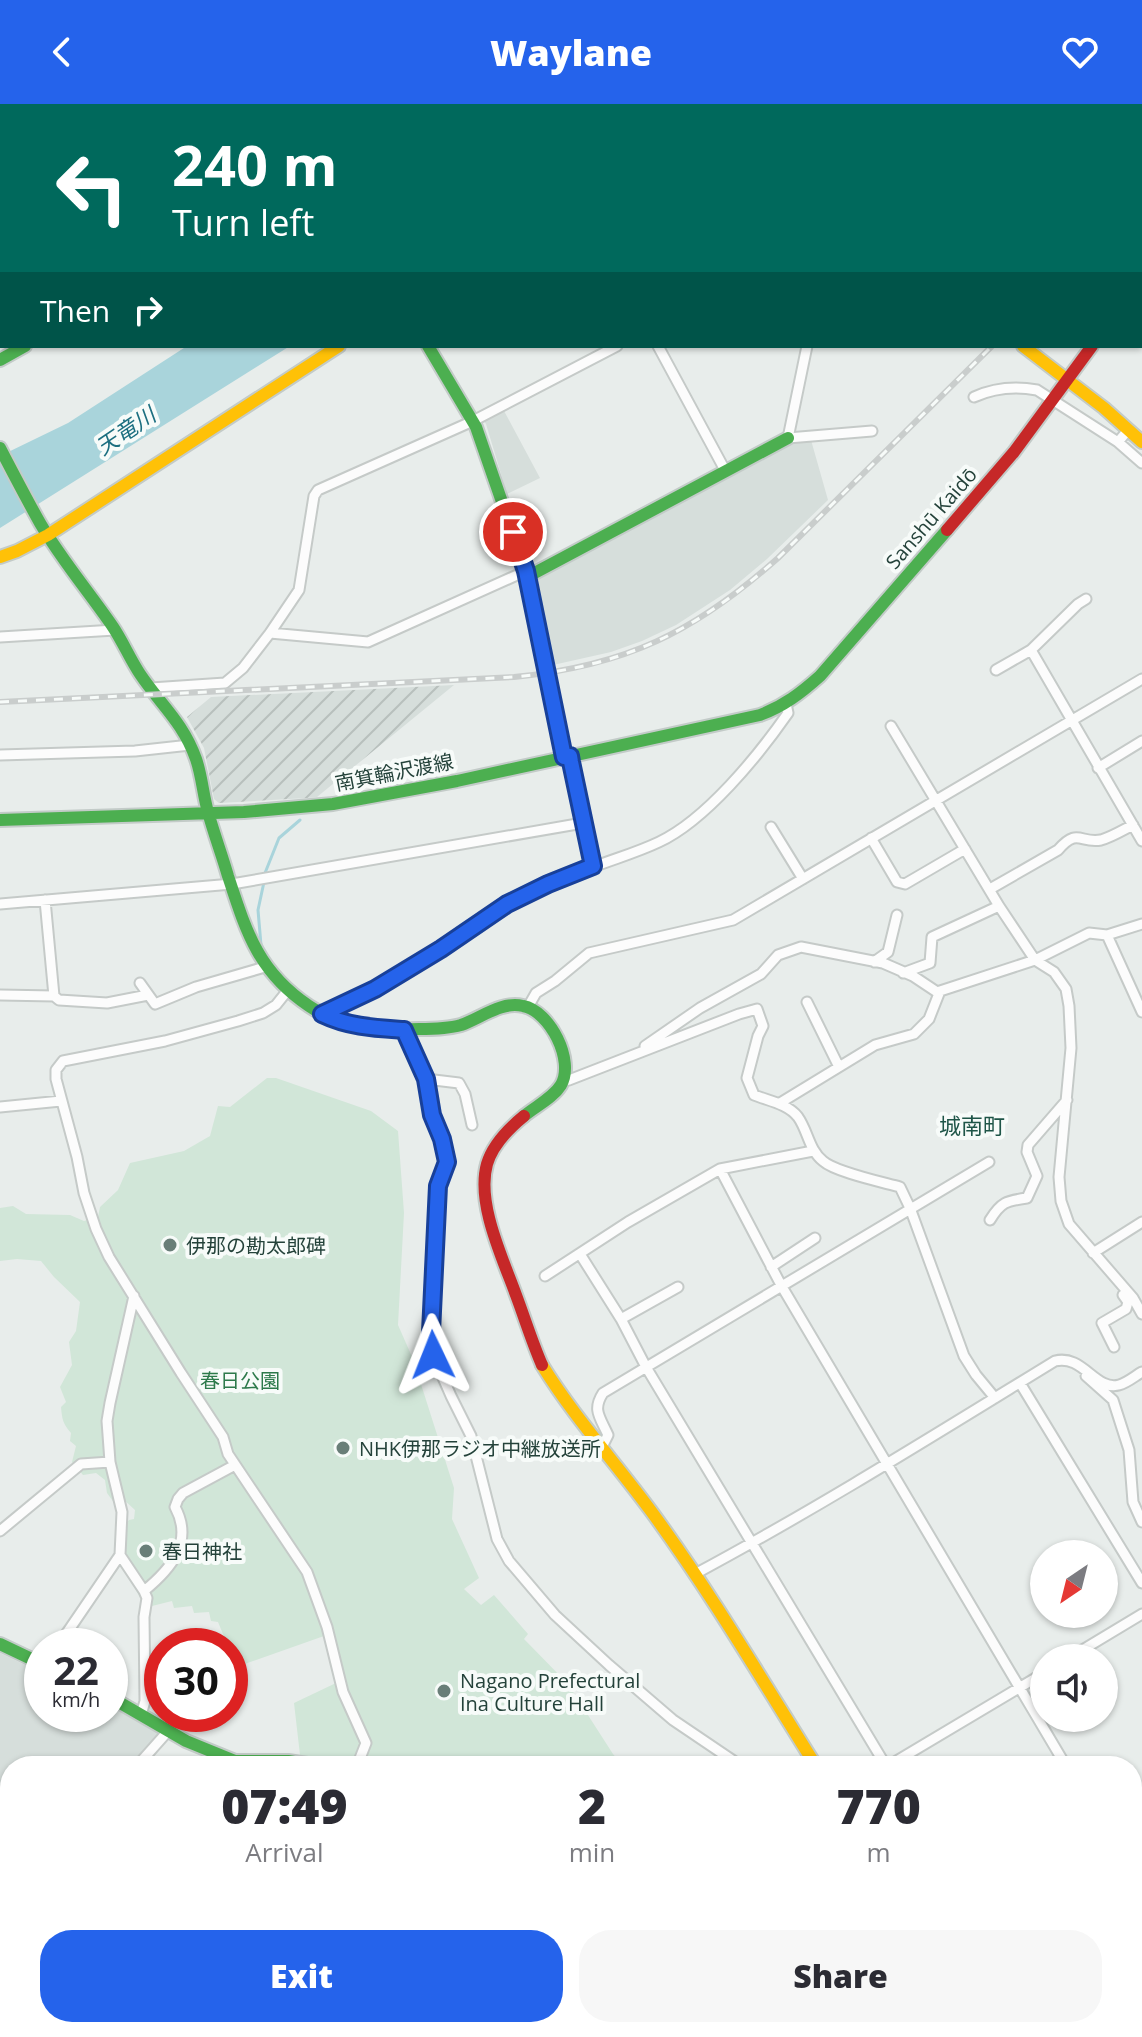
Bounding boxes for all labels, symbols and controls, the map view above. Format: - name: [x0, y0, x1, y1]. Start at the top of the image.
- text: Waylane: [490, 28, 652, 77]
- icon: back: [40, 30, 84, 74]
- icon: heart: [1058, 30, 1102, 74]
- text: 240 m: [172, 126, 338, 202]
- icon: left: [40, 136, 144, 240]
- text: Turn left: [172, 198, 314, 247]
- icon: right: [126, 288, 170, 332]
- text: Then: [40, 290, 110, 331]
- water label: 天竜川: [89, 398, 162, 461]
- street label: Sanshū Kaidō: [879, 461, 983, 575]
- pin: [479, 498, 547, 566]
- icon: arrive: [491, 510, 535, 554]
- street label: 南箕輪沢渡線: [333, 747, 455, 797]
- district label: 城南町: [939, 1110, 1005, 1140]
- place label: 伊那の勘太郎碑: [186, 1232, 326, 1259]
- marker: 伊那の勘太郎碑: [161, 1236, 179, 1254]
- position arrow: [391, 1313, 475, 1397]
- park label: 春日公園: [200, 1367, 280, 1394]
- place label: NHK伊那ラジオ中継放送所: [359, 1435, 601, 1462]
- marker: NHK伊那ラジオ中継放送所: [334, 1439, 352, 1457]
- place label: 春日神社: [162, 1538, 242, 1565]
- north arrow: [1030, 1540, 1118, 1628]
- map controls: [1030, 1540, 1118, 1732]
- marker: 春日神社: [137, 1542, 155, 1560]
- speed limit sign: 30: [144, 1628, 248, 1732]
- text: 22: [53, 1642, 99, 1697]
- button: sound: [1030, 1644, 1118, 1732]
- place label: Nagano Prefectural Ina Culture Hall: [460, 1667, 640, 1717]
- marker: Nagano Prefectural Ina Culture Hall: [435, 1682, 453, 1700]
- text: km/h: [52, 1686, 100, 1713]
- text: 07:49: [221, 1773, 348, 1838]
- text: 2: [578, 1773, 606, 1838]
- text: 770: [836, 1773, 921, 1838]
- text: Arrival: [245, 1834, 323, 1870]
- text: min: [569, 1834, 615, 1870]
- text: m: [867, 1834, 891, 1870]
- button: Exit: [40, 1930, 563, 2022]
- button: Share: [579, 1930, 1102, 2022]

